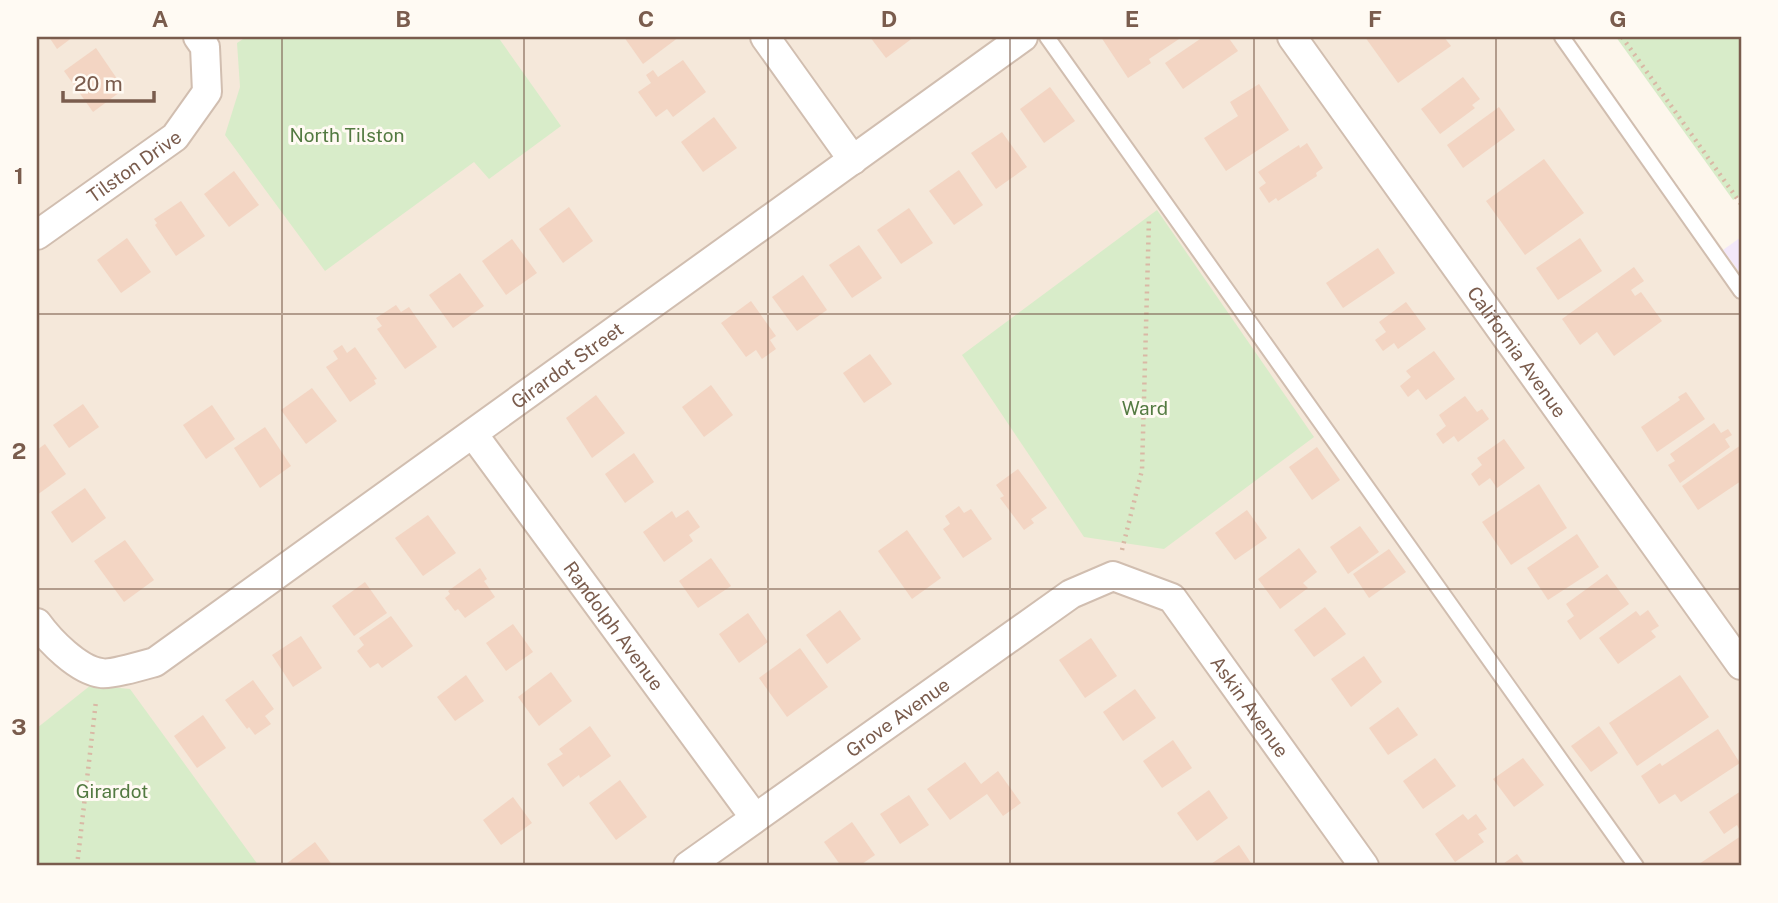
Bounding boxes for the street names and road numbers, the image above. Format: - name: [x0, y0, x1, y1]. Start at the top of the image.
- street label: Tilston Drive: [83, 125, 185, 207]
- street label: California Avenue: [1463, 282, 1571, 421]
- street label: Girardot Street: [507, 318, 627, 413]
- street label: Randolph Avenue: [559, 557, 668, 694]
- street label: Askin Avenue: [1206, 652, 1293, 761]
- street label: Grove Avenue: [842, 673, 954, 761]

